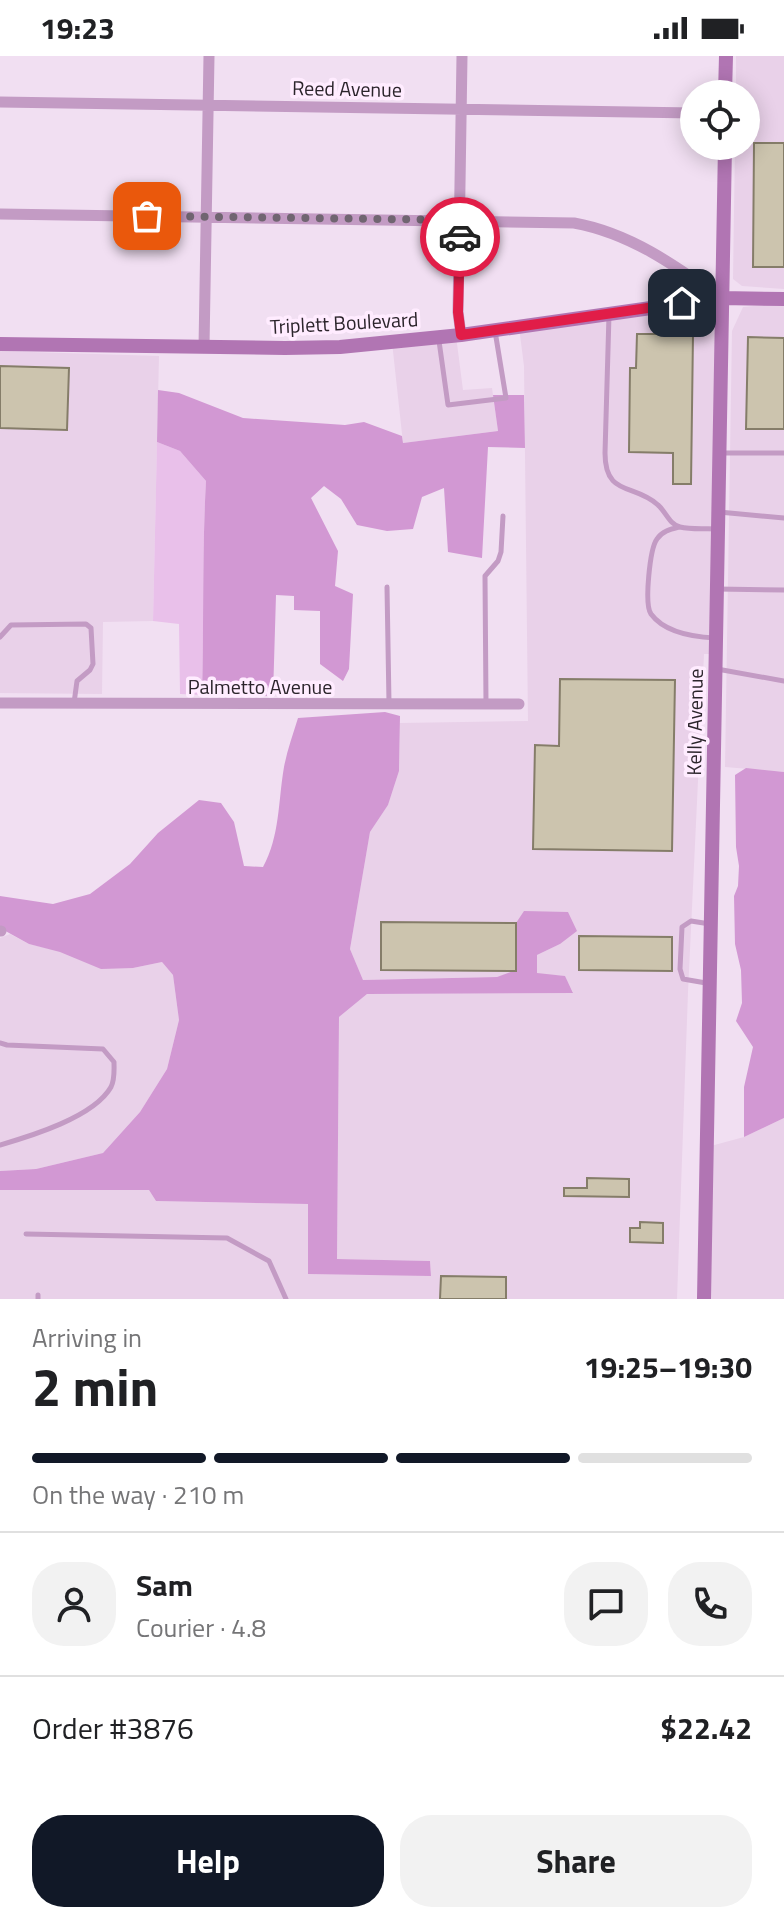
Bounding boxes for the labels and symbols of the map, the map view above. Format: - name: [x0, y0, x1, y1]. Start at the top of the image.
- street label: Reed Avenue: [292, 72, 402, 105]
- pin: [113, 182, 181, 250]
- courier: [420, 197, 500, 277]
- pin: [648, 269, 716, 337]
- street label: Triplett Boulevard: [269, 303, 419, 342]
- street label: Kelly Avenue: [678, 668, 711, 776]
- street label: Palmetto Avenue: [188, 671, 332, 702]

